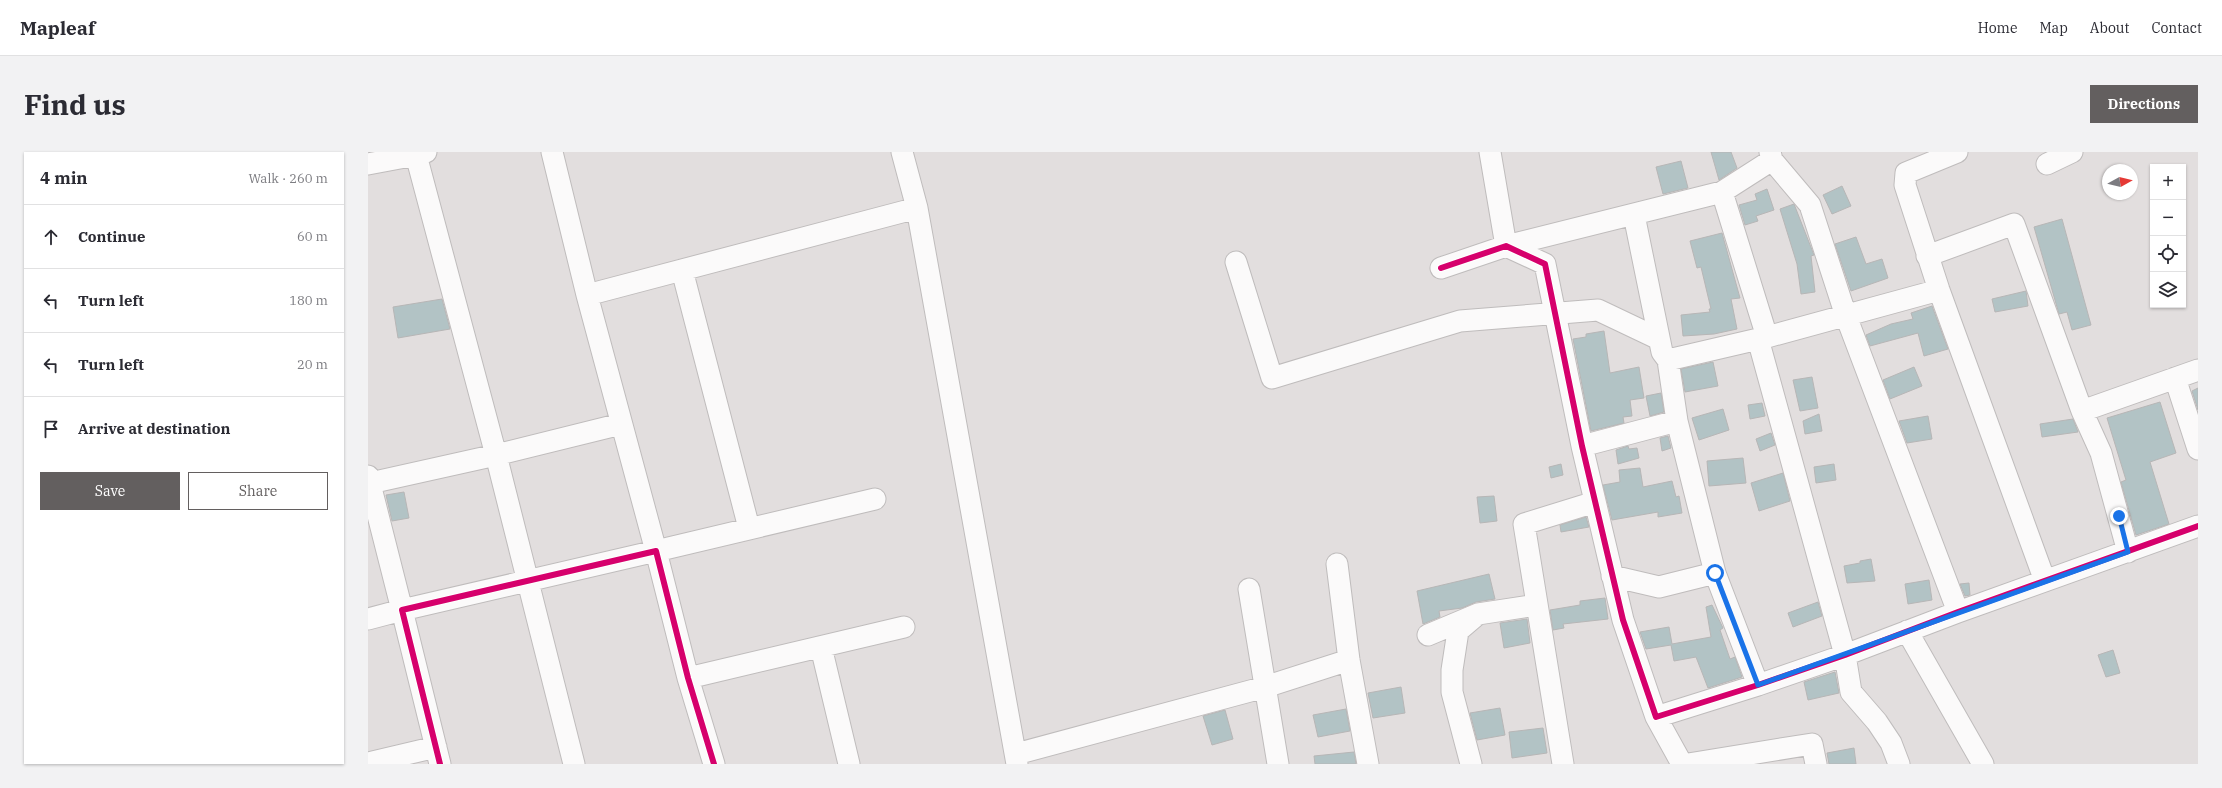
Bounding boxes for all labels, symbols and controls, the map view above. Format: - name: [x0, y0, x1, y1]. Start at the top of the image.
- text: Mapleaf: [20, 16, 95, 40]
- text: Home: [1978, 19, 2017, 37]
- text: Map: [2039, 19, 2068, 37]
- text: About: [2090, 19, 2129, 37]
- text: Contact: [2151, 19, 2202, 37]
- button: Directions: [2090, 85, 2198, 123]
- text: Find us: [24, 86, 126, 123]
- north arrow: [2102, 164, 2138, 200]
- map controls: [2150, 164, 2186, 308]
- button: +: [2150, 164, 2186, 200]
- text: 4 min: [40, 167, 88, 189]
- text: Walk · 260 m: [249, 170, 328, 187]
- button: −: [2150, 200, 2186, 236]
- icon: ahead: [40, 226, 62, 248]
- text: Continue: [78, 227, 145, 246]
- text: 60 m: [297, 228, 328, 245]
- button: locate: [2150, 236, 2186, 272]
- button: layers: [2150, 272, 2186, 308]
- icon: left: [40, 290, 62, 312]
- text: Turn left: [78, 291, 144, 310]
- text: 180 m: [289, 292, 328, 309]
- icon: left: [40, 354, 62, 376]
- text: Turn left: [78, 355, 144, 374]
- text: 20 m: [297, 356, 328, 373]
- icon: arrive: [40, 418, 62, 440]
- text: Arrive at destination: [78, 419, 230, 438]
- button: Save: [40, 472, 180, 510]
- button: Share: [188, 472, 328, 510]
- route end: [2110, 507, 2128, 525]
- route start: [1706, 564, 1724, 582]

